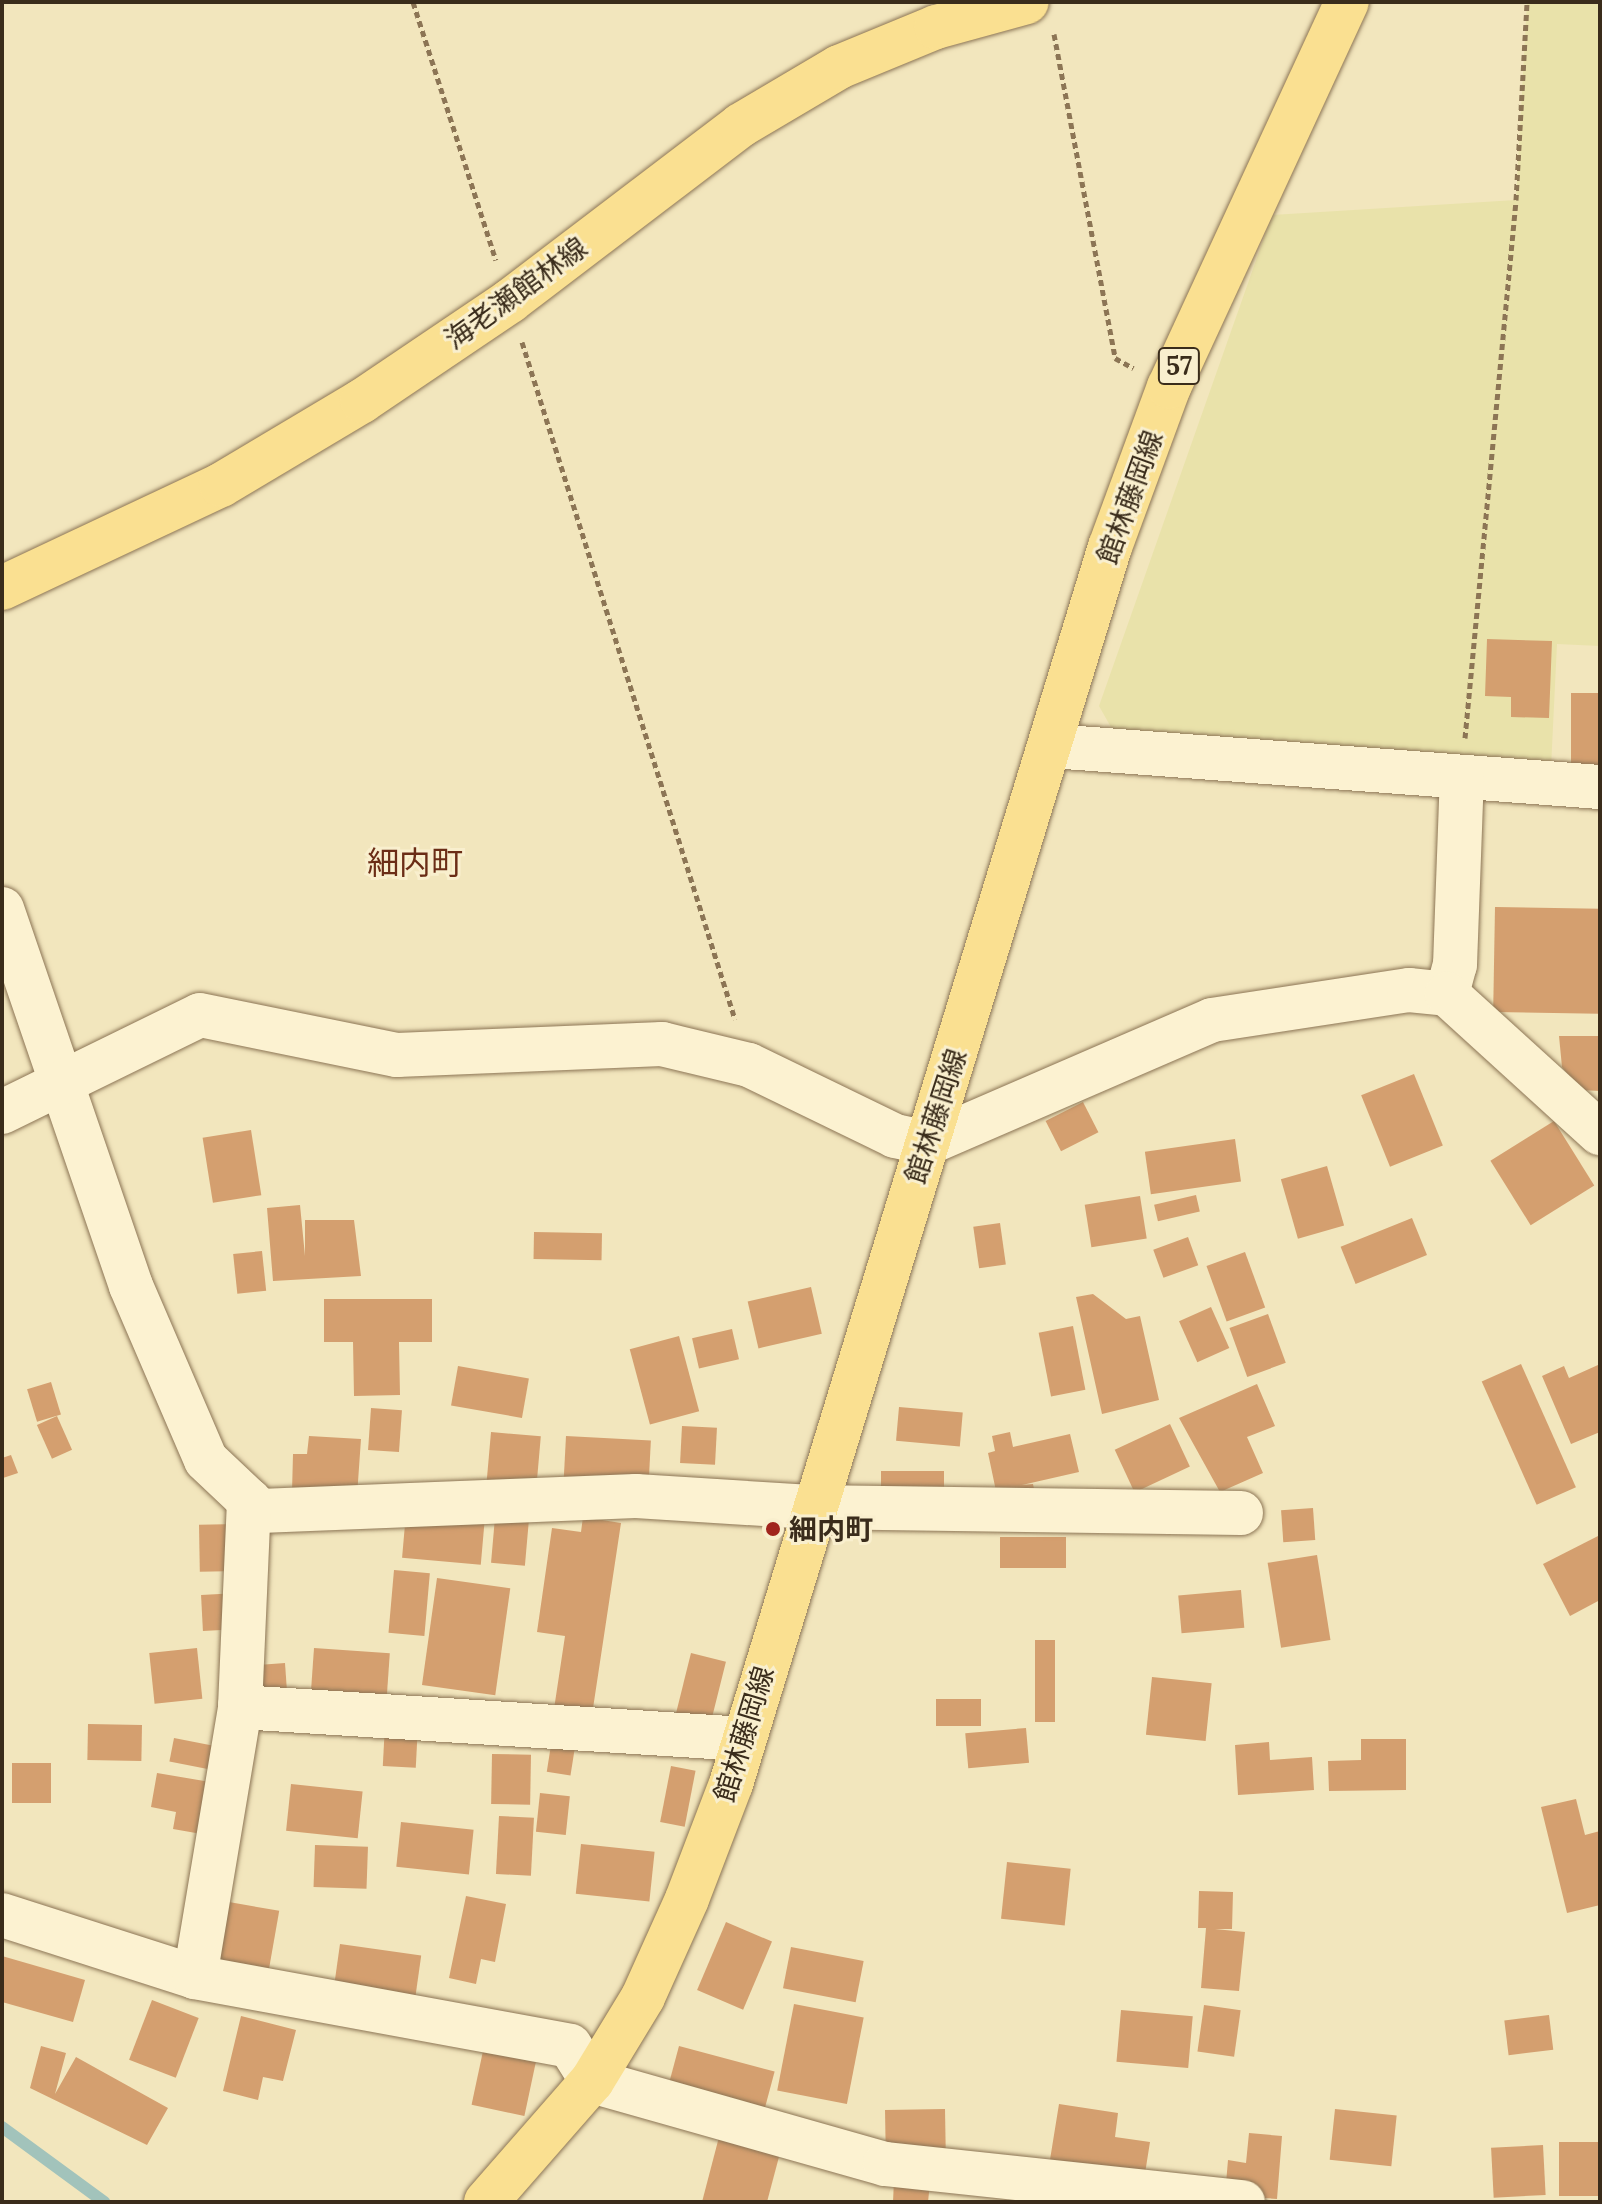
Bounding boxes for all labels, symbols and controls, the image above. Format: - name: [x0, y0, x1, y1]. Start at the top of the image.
- street label: 海老瀬館林線: [438, 230, 594, 356]
- road number: 57: [1157, 344, 1201, 388]
- street label: 館林藤岡線: [1090, 425, 1170, 569]
- district label: 細内町: [367, 844, 463, 882]
- street label: 館林藤岡線: [898, 1044, 974, 1188]
- place label: 細内町: [789, 1512, 873, 1546]
- marker: 細内町: [764, 1520, 782, 1538]
- street label: 館林藤岡線: [707, 1662, 781, 1806]

